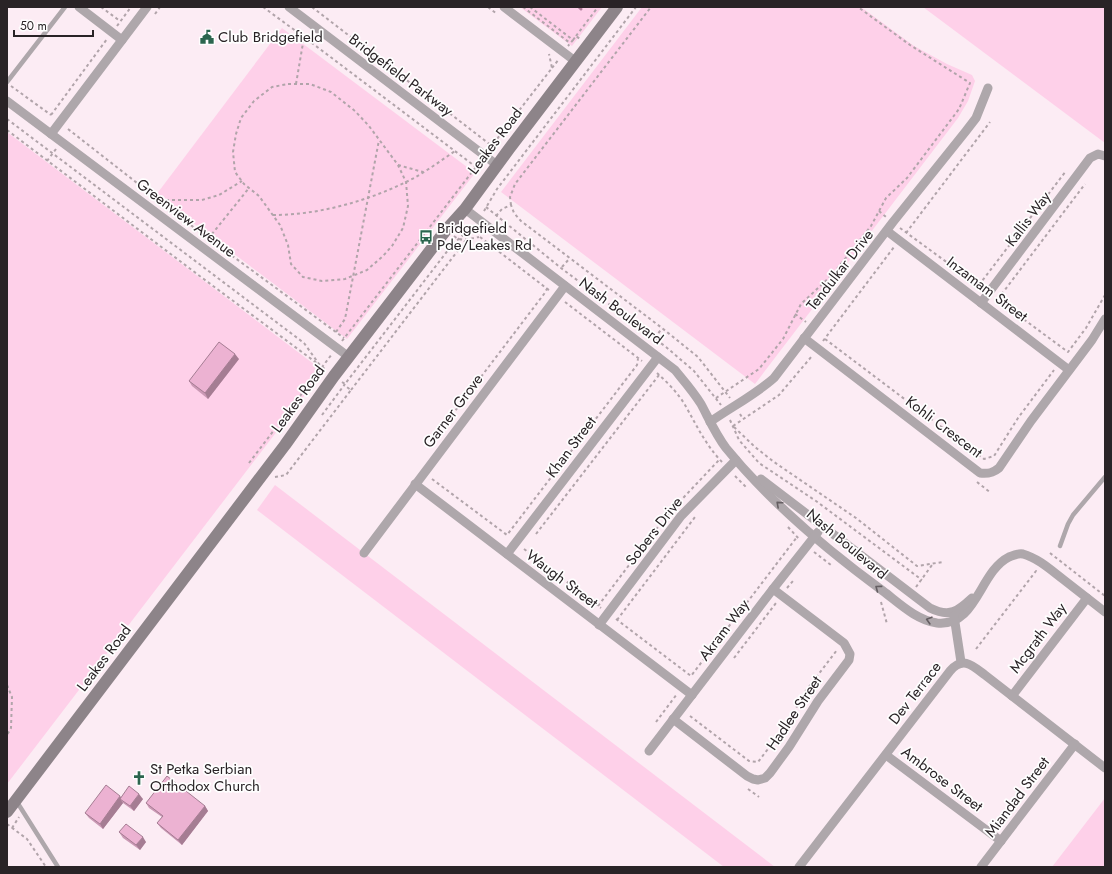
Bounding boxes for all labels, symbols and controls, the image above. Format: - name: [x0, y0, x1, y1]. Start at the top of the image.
- scale bar: [14, 12, 93, 38]
- text: 50 m: [20, 17, 47, 35]
- place label: Club Bridgefield: [218, 26, 323, 48]
- street label: Bridgefield Parkway: [344, 28, 458, 122]
- public building icon: Club Bridgefield: [199, 29, 215, 45]
- street label: Leakes Road: [463, 103, 527, 179]
- street label: Greenview Avenue: [132, 173, 240, 263]
- street label: Kallis Way: [1000, 186, 1056, 251]
- place label: Bridgefield Pde/Leakes Rd: [437, 217, 532, 256]
- street label: Tendulkar Drive: [801, 224, 879, 315]
- bus stop icon: Bridgefield Pde/Leakes Rd: [418, 229, 434, 245]
- street label: Inzamam Street: [942, 251, 1032, 327]
- street label: Nash Boulevard: [574, 272, 668, 350]
- street label: Leakes Road: [266, 361, 330, 437]
- street label: Garner Grove: [418, 369, 488, 453]
- street label: Kohli Crescent: [901, 391, 987, 463]
- street label: Khan Street: [541, 411, 602, 482]
- street label: Sobers Drive: [620, 492, 688, 570]
- one-way arrow: [776, 502, 784, 509]
- street label: Nash Boulevard: [802, 503, 892, 585]
- street label: Waugh Street: [521, 545, 603, 614]
- one-way arrow: [876, 586, 883, 593]
- street label: Akram Way: [694, 594, 755, 665]
- street label: Mcgrath Way: [1004, 598, 1072, 678]
- one-way arrow: [926, 616, 933, 625]
- street label: Leakes Road: [72, 620, 136, 696]
- street label: Dev Terrace: [883, 657, 947, 729]
- street label: Hadlee Street: [761, 671, 827, 755]
- street label: Ambrose Street: [897, 741, 988, 817]
- street label: Miandad Street: [979, 752, 1055, 842]
- place label: St Petka Serbian Orthodox Church: [150, 758, 260, 797]
- church icon: St Petka Serbian Orthodox Church: [131, 770, 147, 786]

